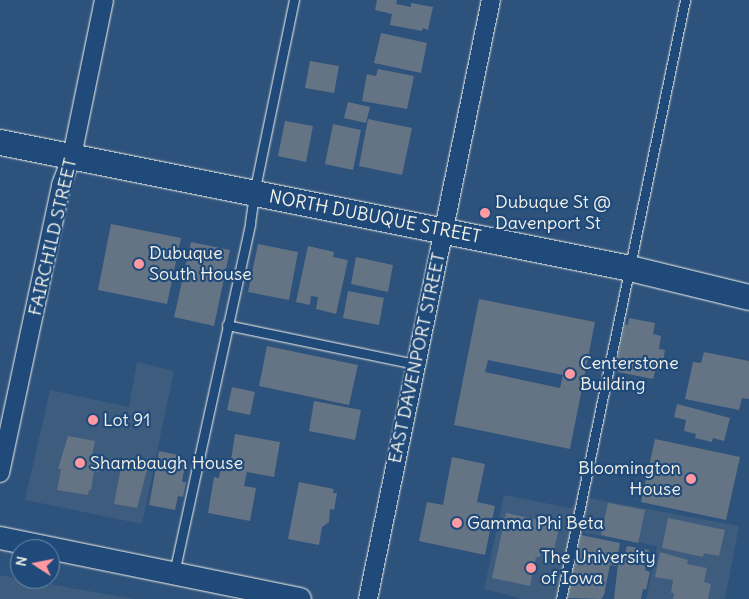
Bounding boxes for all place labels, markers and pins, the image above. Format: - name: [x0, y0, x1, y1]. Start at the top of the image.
- place label: Dubuque St @ Davenport St: [495, 192, 611, 234]
- marker: Dubuque St @ Davenport St: [479, 207, 491, 219]
- place label: Dubuque South House: [149, 243, 252, 286]
- marker: Dubuque South House: [133, 258, 145, 270]
- place label: Centerstone Building: [580, 353, 679, 396]
- marker: Centerstone Building: [564, 368, 576, 380]
- place label: Lot 91: [103, 409, 150, 431]
- marker: Lot 91: [87, 414, 99, 426]
- place label: Shambaugh House: [90, 452, 243, 474]
- marker: Shambaugh House: [74, 457, 86, 469]
- place label: Bloomington House: [578, 458, 681, 500]
- marker: Bloomington House: [685, 473, 697, 485]
- place label: Gamma Phi Beta: [467, 512, 604, 534]
- marker: Gamma Phi Beta: [451, 517, 463, 529]
- place label: The University of Iowa: [541, 547, 656, 590]
- marker: The University of Iowa: [525, 562, 537, 574]

